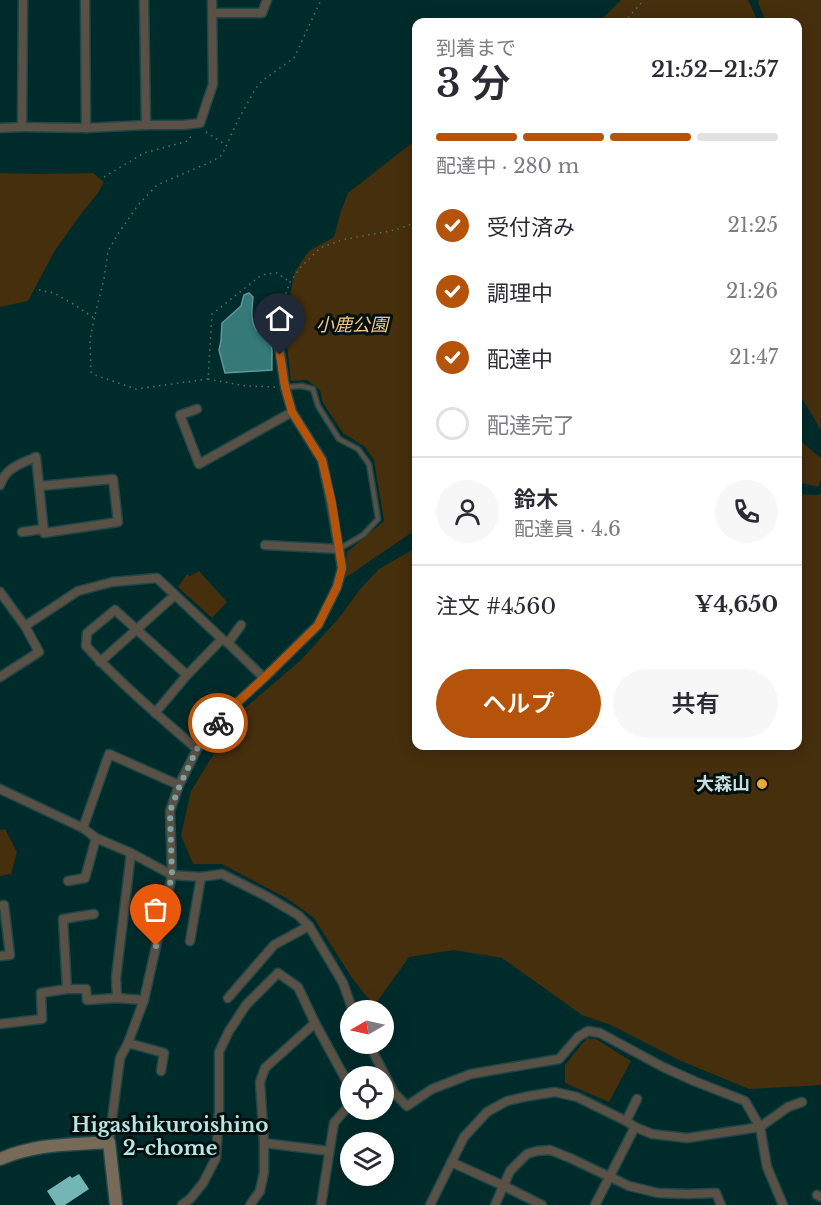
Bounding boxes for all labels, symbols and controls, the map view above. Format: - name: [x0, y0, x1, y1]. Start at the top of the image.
- text: 到着まで: [436, 36, 516, 60]
- text: 21:52–21:57: [651, 56, 778, 83]
- text: 3 分: [436, 59, 510, 108]
- text: 配達中 · 280 m: [436, 154, 579, 178]
- icon: check: [436, 209, 469, 242]
- text: 21:25: [727, 213, 778, 237]
- text: 受付済み: [487, 214, 575, 241]
- icon: check: [436, 275, 469, 308]
- text: 21:26: [726, 279, 778, 303]
- text: 調理中: [487, 280, 553, 307]
- pin: [254, 293, 305, 355]
- icon: home: [263, 302, 296, 335]
- park label: 小鹿公園: [316, 314, 391, 336]
- icon: check: [436, 341, 469, 374]
- text: 21:47: [729, 345, 778, 369]
- text: 配達中: [487, 346, 553, 373]
- text: 配達完了: [487, 412, 575, 439]
- button: person: [436, 480, 499, 543]
- button: phone: [715, 480, 778, 543]
- text: 鈴木: [514, 486, 558, 513]
- text: 配達員 · 4.6: [514, 517, 621, 541]
- text: ¥4,650: [695, 591, 778, 618]
- text: 注文 #4560: [436, 593, 556, 620]
- button: ヘルプ: [436, 669, 601, 738]
- button: 共有: [613, 669, 778, 738]
- courier: [188, 693, 248, 753]
- icon: bike: [202, 707, 235, 740]
- place label: 大森山: [696, 773, 750, 795]
- marker: 大森山: [755, 777, 769, 791]
- pin: [130, 884, 181, 946]
- icon: bag: [139, 893, 172, 926]
- north arrow: [340, 1000, 394, 1054]
- map controls: [340, 1000, 394, 1186]
- button: locate: [340, 1066, 394, 1120]
- district label: Higashikuroishino 2-chome: [72, 1113, 268, 1160]
- button: layers: [340, 1132, 394, 1186]

